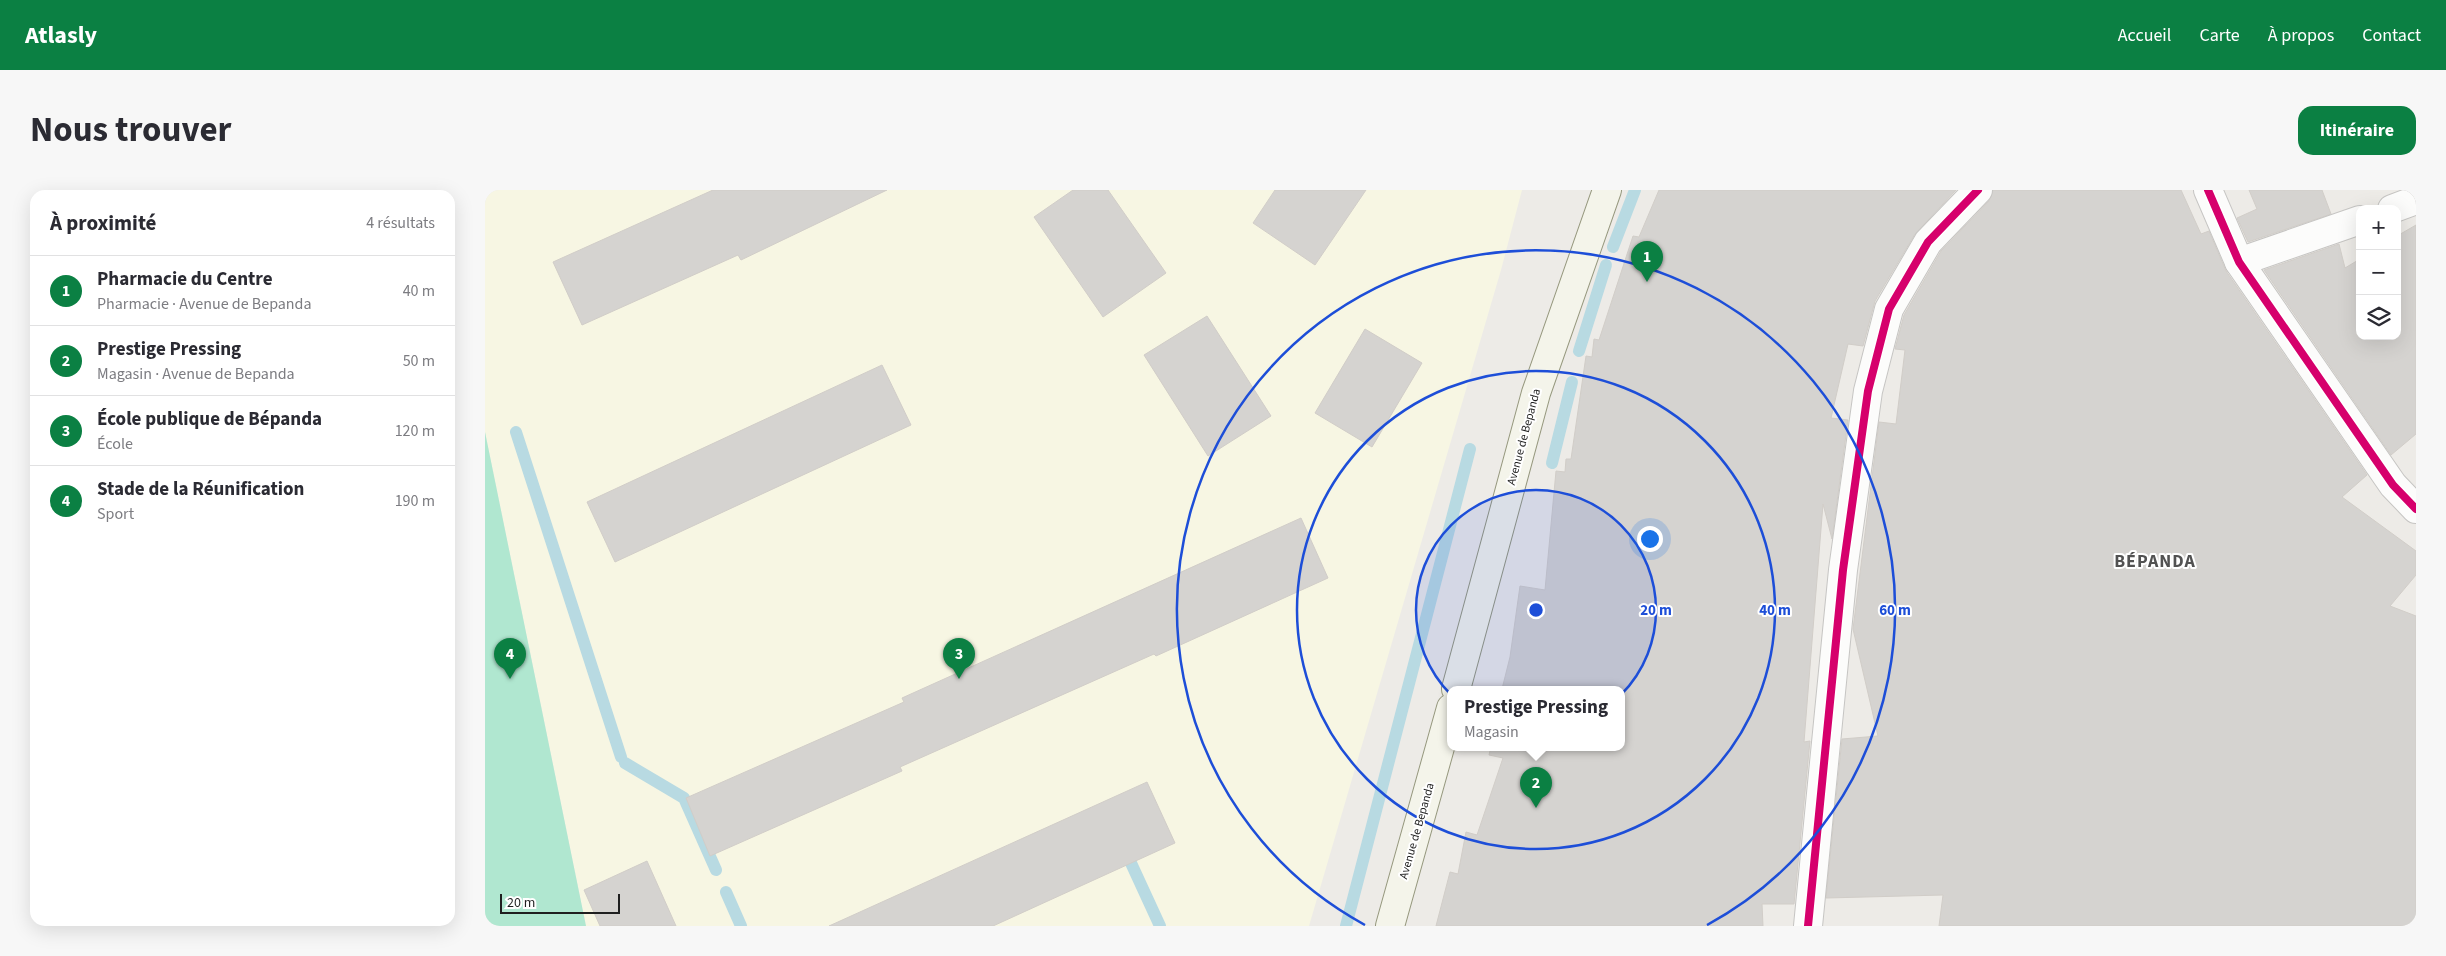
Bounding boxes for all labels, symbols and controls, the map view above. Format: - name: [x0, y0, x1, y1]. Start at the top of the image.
- text: Atlasly: [25, 18, 97, 53]
- text: Accueil: [2118, 23, 2171, 48]
- text: Carte: [2199, 23, 2240, 48]
- text: À propos: [2268, 23, 2334, 48]
- text: Contact: [2362, 23, 2421, 48]
- text: Nous trouver: [30, 105, 231, 155]
- button: Itinéraire: [2298, 106, 2416, 155]
- map controls: [2356, 205, 2401, 340]
- button: +: [2356, 205, 2401, 250]
- text: À proximité: [50, 208, 156, 238]
- text: 4 résultats: [366, 212, 435, 234]
- pin: 1: [1631, 241, 1663, 282]
- button: −: [2356, 250, 2401, 295]
- text: Pharmacie du Centre: [97, 266, 273, 293]
- text: 1: [62, 280, 70, 302]
- text: 40 m: [403, 280, 435, 302]
- text: Pharmacie · Avenue de Bepanda: [97, 293, 312, 315]
- button: layers: [2356, 295, 2401, 340]
- text: Prestige Pressing: [97, 336, 241, 363]
- text: 2: [62, 350, 70, 372]
- text: 50 m: [403, 350, 435, 372]
- text: Magasin · Avenue de Bepanda: [97, 363, 295, 385]
- street label: Avenue de Bepanda: [1503, 387, 1545, 487]
- text: École publique de Bépanda: [97, 406, 322, 433]
- text: 3: [62, 420, 70, 442]
- text: 120 m: [395, 420, 435, 442]
- text: École: [97, 433, 133, 455]
- text: Stade de la Réunification: [97, 476, 304, 503]
- text: 4: [62, 490, 70, 512]
- text: 190 m: [395, 490, 435, 512]
- text: Sport: [97, 503, 134, 525]
- your location: [1637, 526, 1663, 552]
- district label: BÉPANDA: [2114, 549, 2196, 574]
- text: 20 m: [1640, 600, 1672, 621]
- text: 40 m: [1759, 600, 1791, 621]
- text: 60 m: [1879, 600, 1911, 621]
- centre of rings: [1527, 601, 1545, 619]
- pin: 4: [494, 638, 526, 679]
- pin: 3: [943, 638, 975, 679]
- popup: [1447, 686, 1625, 751]
- text: Prestige Pressing: [1464, 694, 1608, 721]
- text: Magasin: [1464, 721, 1519, 743]
- pin: 2: [1520, 767, 1552, 808]
- street label: Avenue de Bepanda: [1395, 781, 1439, 881]
- scale bar: [500, 891, 620, 914]
- text: 20 m: [507, 893, 535, 913]

